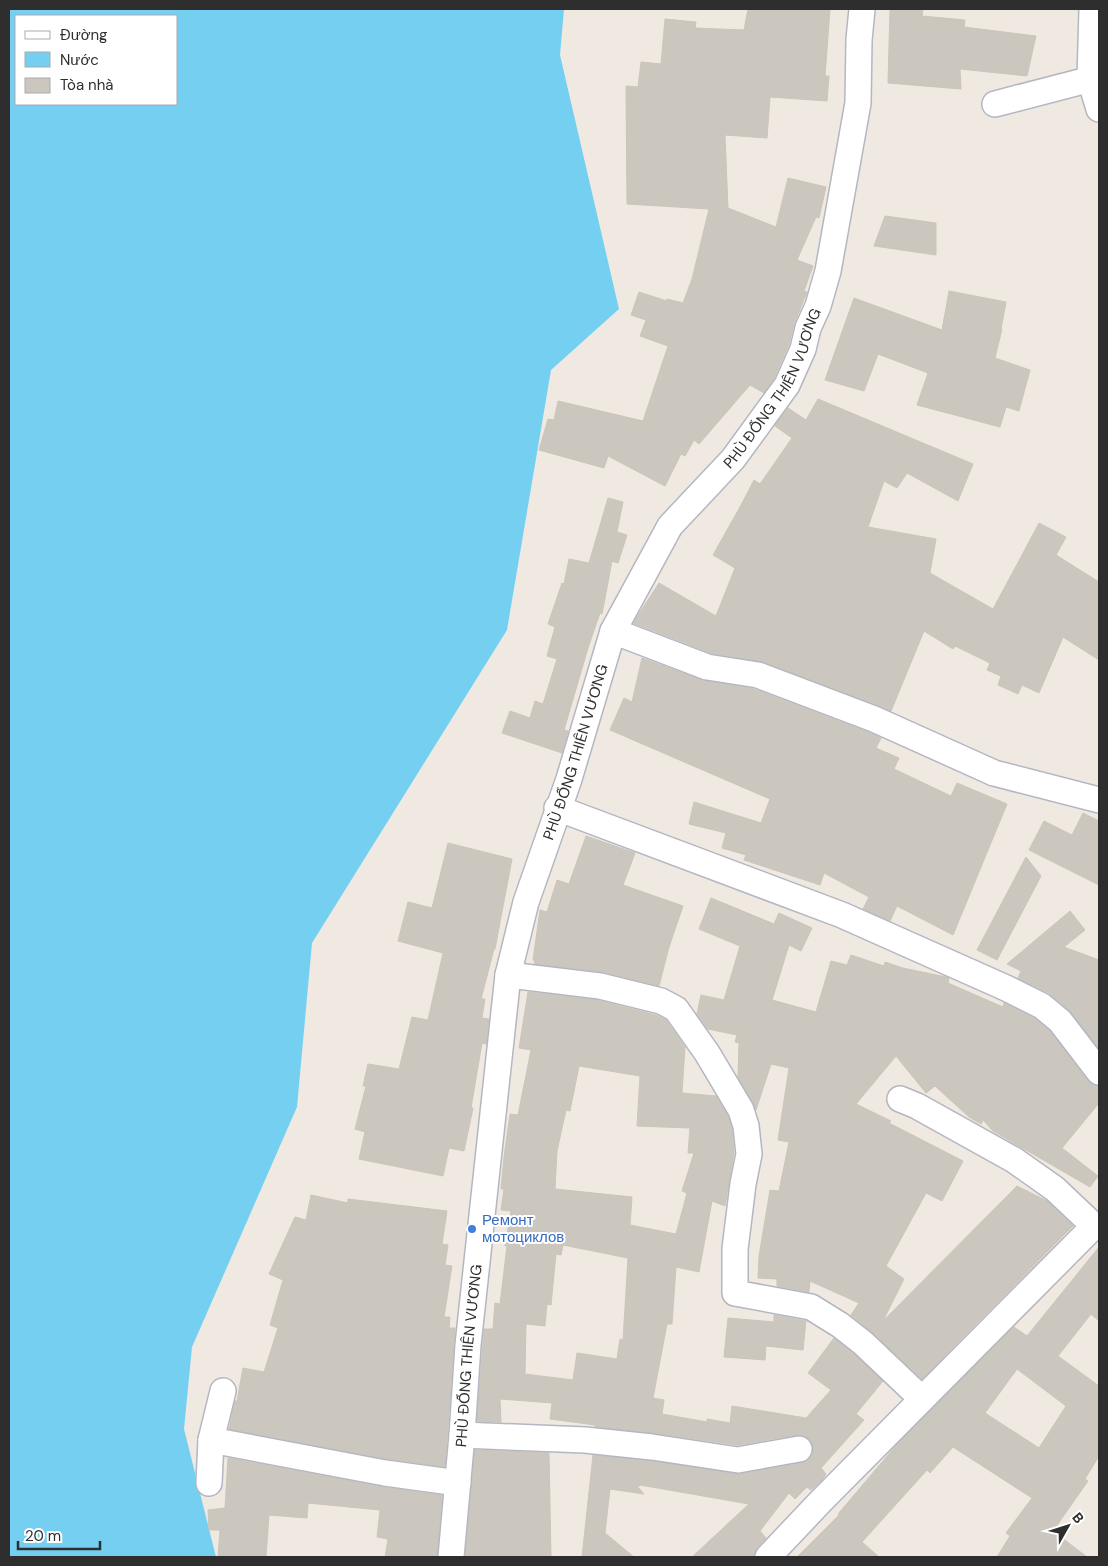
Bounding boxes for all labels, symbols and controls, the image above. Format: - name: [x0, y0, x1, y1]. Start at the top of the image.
- legend: [15, 15, 178, 105]
- text: Đường: [60, 25, 108, 45]
- text: Nước: [60, 50, 99, 70]
- text: Tòa nhà: [60, 75, 114, 95]
- street label: PHÙ ĐỔNG THIÊN VƯƠNG: [719, 305, 826, 473]
- street label: PHÙ ĐỔNG THIÊN VƯƠNG: [538, 662, 613, 843]
- place label: Ремонт мотоциклов: [482, 1210, 564, 1247]
- marker: Ремонт мотоциклов: [466, 1223, 478, 1235]
- street label: PHÙ ĐỔNG THIÊN VƯƠNG: [451, 1263, 487, 1448]
- north arrow: [1043, 1501, 1093, 1551]
- text: B: [1068, 1509, 1088, 1527]
- scale bar: [18, 1518, 100, 1550]
- text: 20 m: [25, 1526, 61, 1546]

